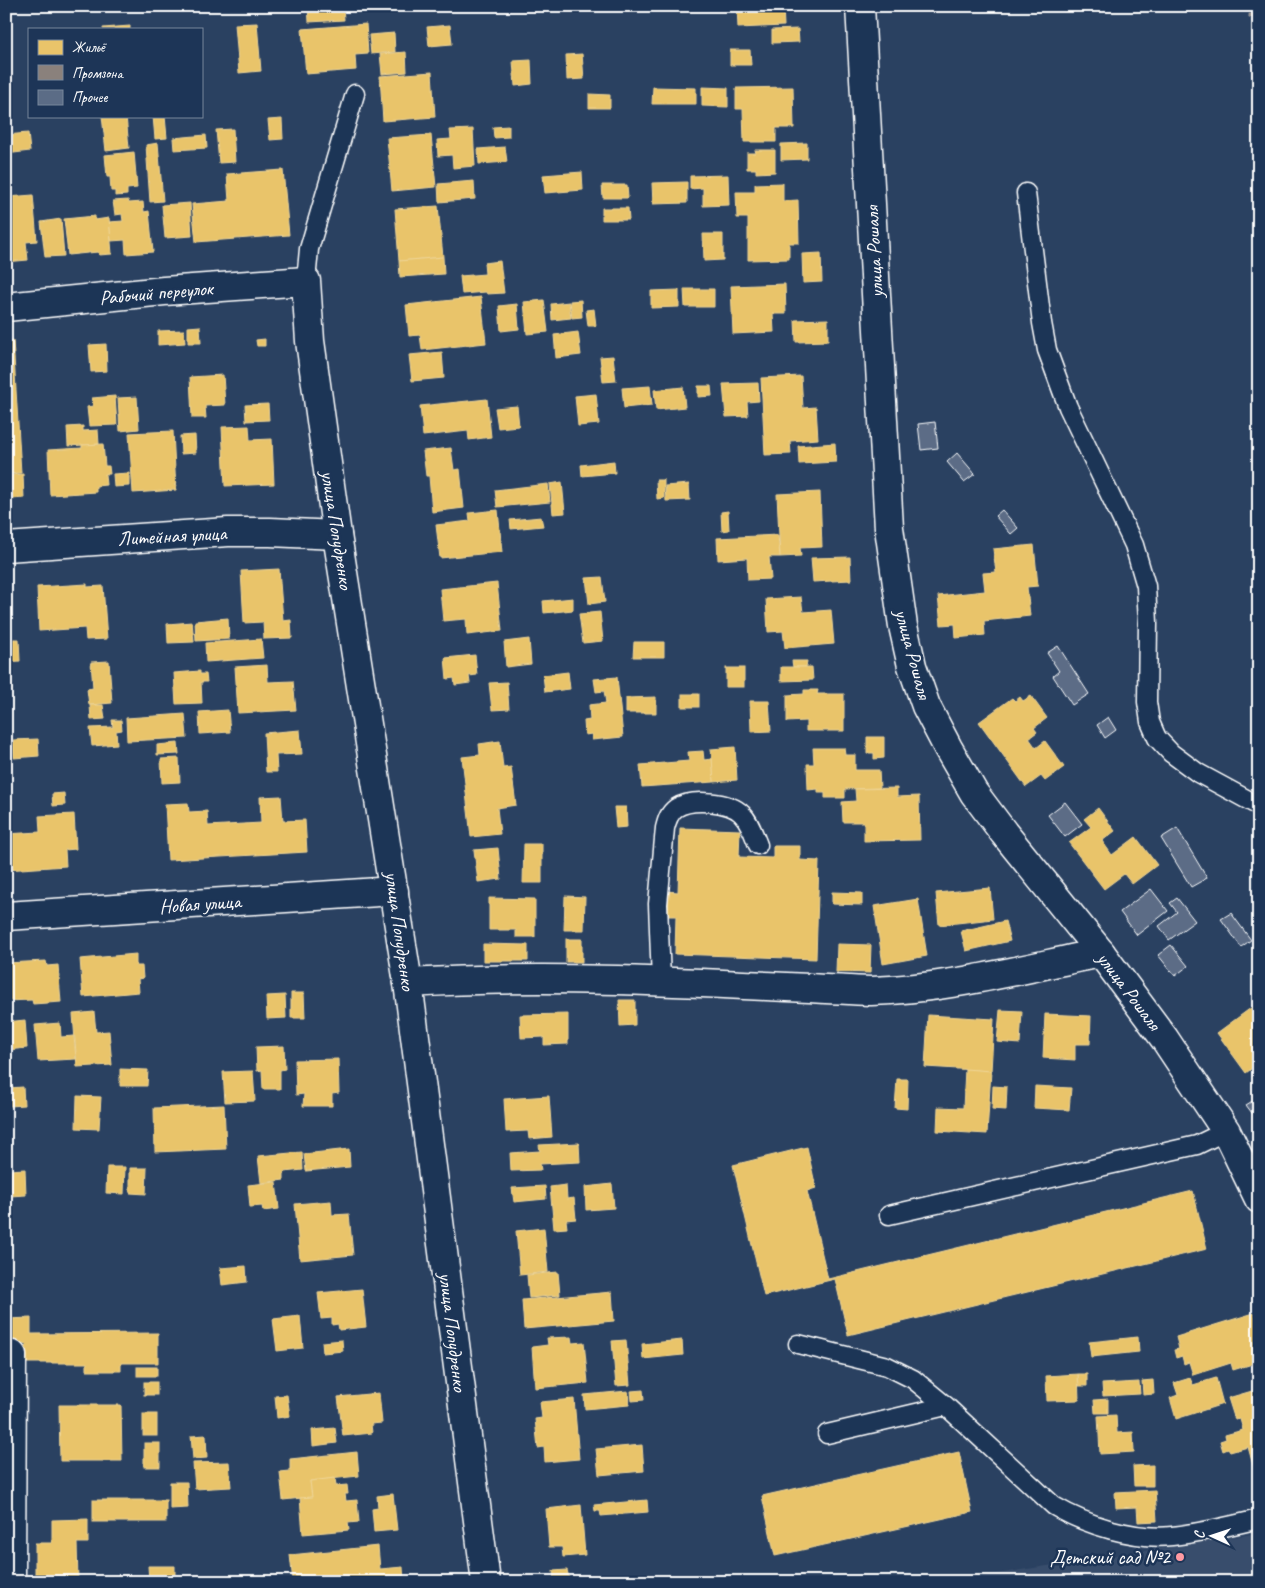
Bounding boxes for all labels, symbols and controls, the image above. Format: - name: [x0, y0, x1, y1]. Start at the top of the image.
- legend: [28, 28, 202, 118]
- text: Жильё: [72, 38, 107, 57]
- text: Промзона: [72, 64, 124, 83]
- text: Прочее: [72, 88, 108, 107]
- street label: улица Рошаля: [859, 203, 889, 300]
- street label: Рабочий переулок: [98, 275, 215, 310]
- street label: улица Попудренко: [315, 468, 359, 592]
- street label: Литейная улица: [117, 521, 229, 551]
- street label: улица Рошаля: [889, 605, 938, 704]
- street label: улица Попудренко: [379, 869, 421, 993]
- street label: Новая улица: [158, 889, 243, 919]
- street label: улица Рошаля: [1091, 946, 1168, 1037]
- street label: улица Попудренко: [433, 1270, 473, 1394]
- north arrow: [1188, 1510, 1238, 1560]
- text: С: [1191, 1529, 1208, 1539]
- place label: Детский сад №2: [1050, 1545, 1172, 1570]
- marker: Детский сад №2: [1174, 1551, 1186, 1563]

